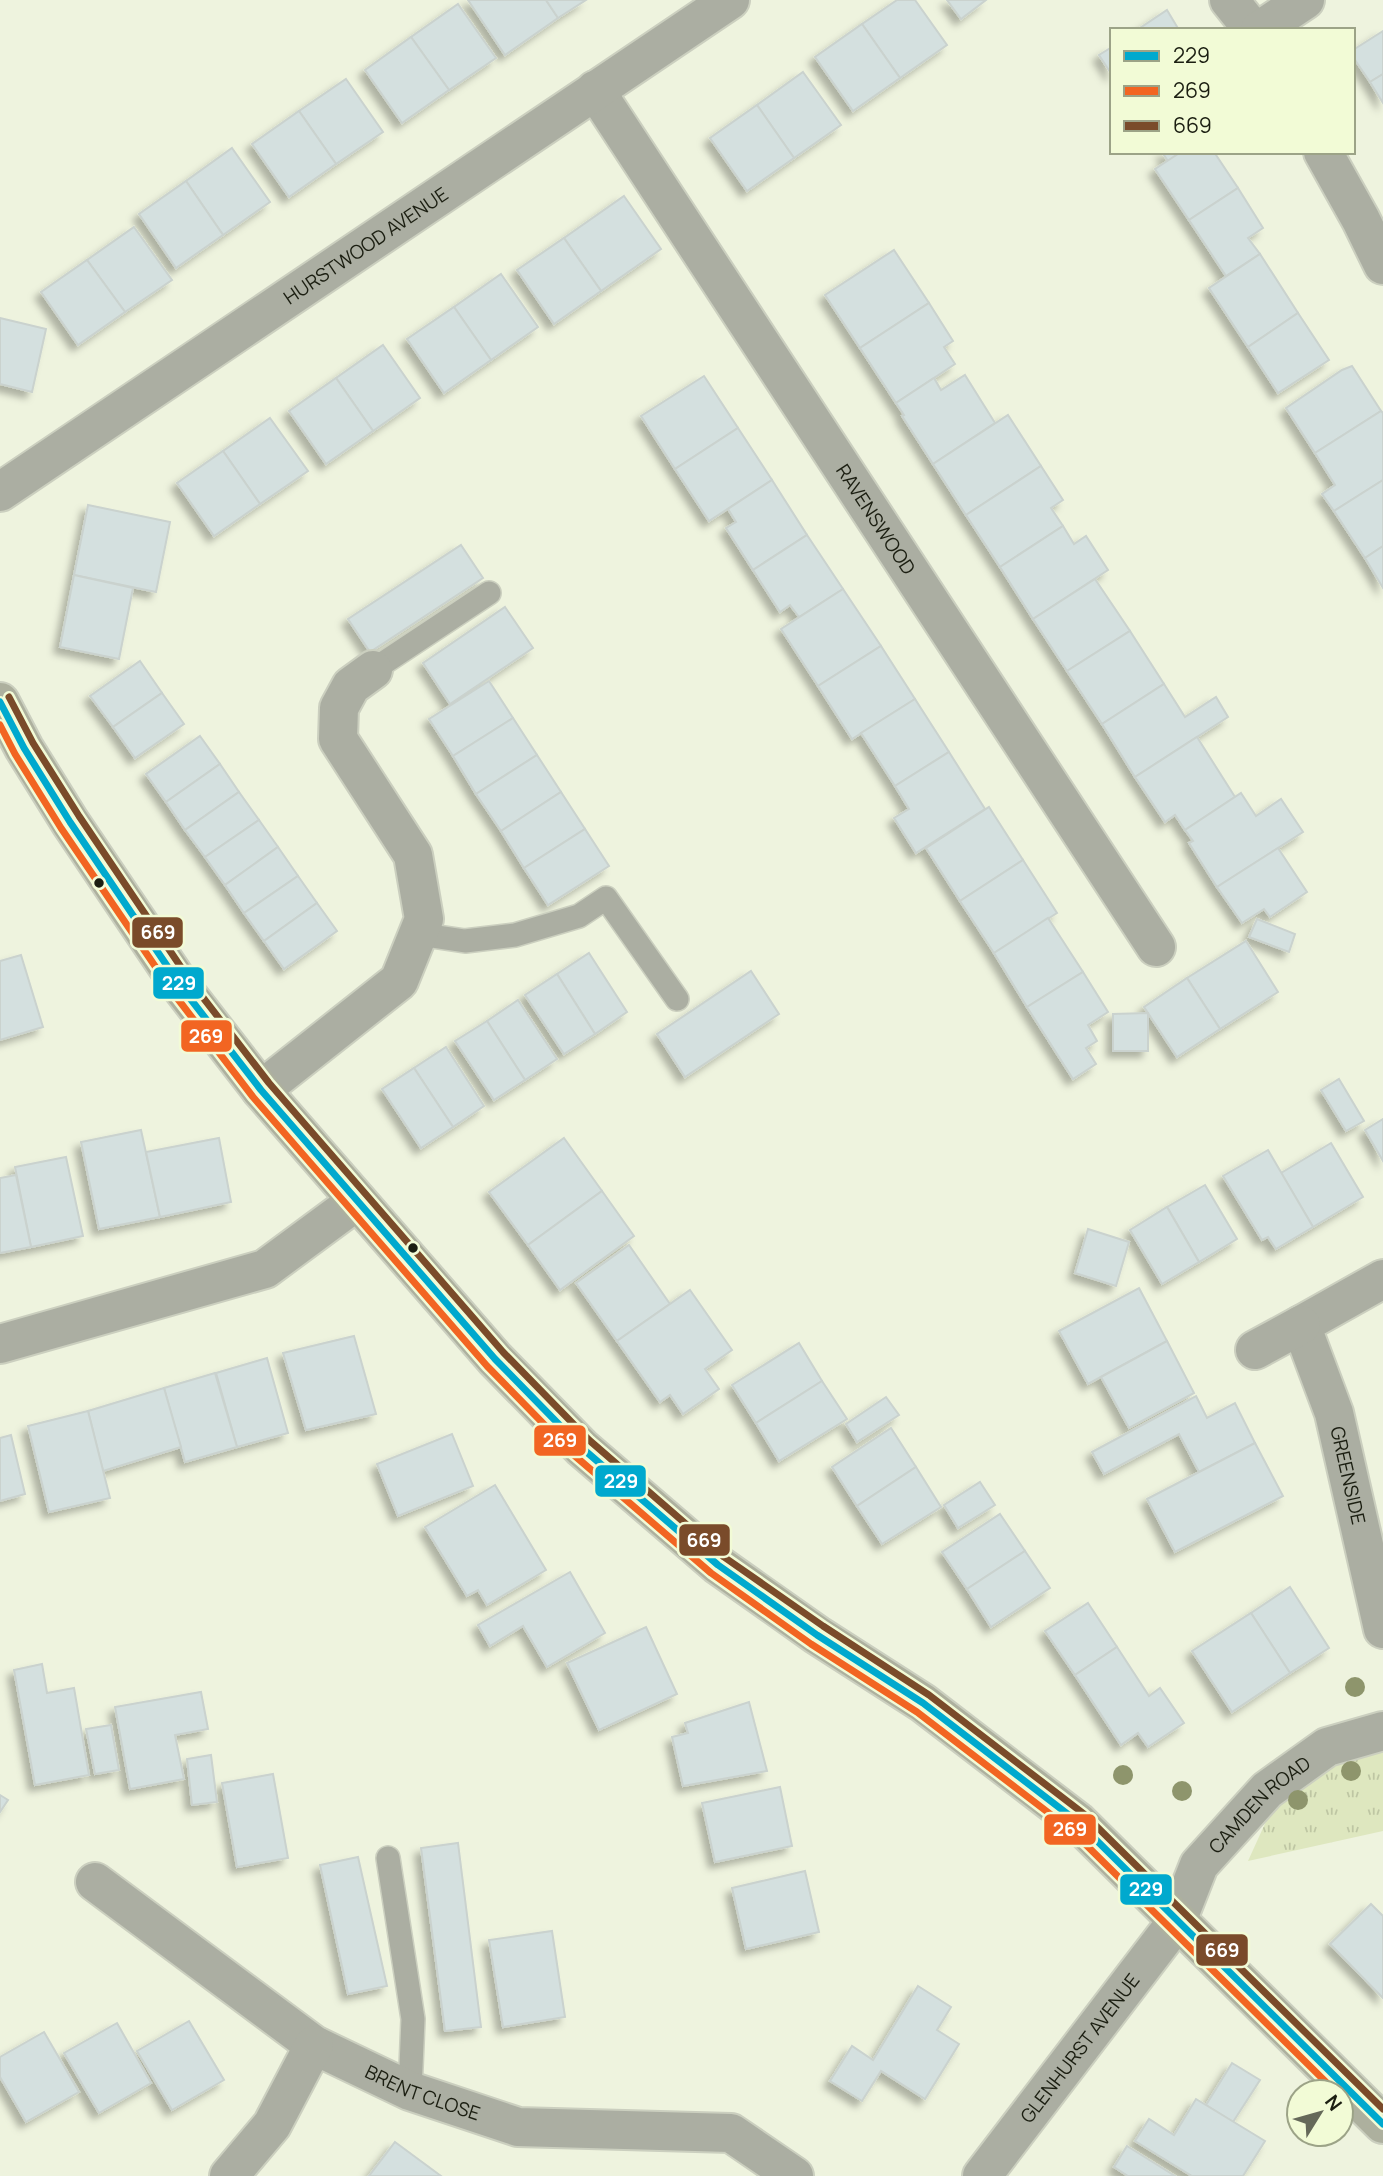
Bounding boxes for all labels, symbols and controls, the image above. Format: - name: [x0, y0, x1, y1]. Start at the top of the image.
- legend: [1110, 28, 1355, 154]
- text: 229: [1173, 41, 1210, 69]
- text: 269: [1173, 76, 1211, 104]
- text: 669: [1173, 111, 1212, 139]
- street label: HURSTWOOD AVENUE: [278, 181, 453, 310]
- street label: RAVENSWOOD: [830, 459, 922, 579]
- unlabelled marker: [92, 876, 106, 890]
- line badge: 669: [131, 916, 184, 949]
- text: 669: [141, 919, 175, 945]
- line badge: 229: [152, 966, 205, 1000]
- text: 229: [162, 970, 196, 996]
- line badge: 269: [180, 1019, 233, 1053]
- text: 269: [189, 1023, 223, 1049]
- unlabelled marker: [406, 1241, 420, 1255]
- line badge: 269: [533, 1424, 587, 1457]
- street label: GREENSIDE: [1324, 1424, 1372, 1527]
- text: 269: [543, 1427, 577, 1453]
- line badge: 229: [594, 1464, 647, 1498]
- text: 229: [604, 1468, 638, 1494]
- line badge: 669: [678, 1523, 731, 1557]
- text: 669: [687, 1527, 721, 1553]
- street label: CAMDEN ROAD: [1203, 1750, 1316, 1859]
- line badge: 269: [1043, 1813, 1097, 1846]
- text: 269: [1053, 1816, 1087, 1842]
- line badge: 229: [1119, 1873, 1173, 1906]
- text: 229: [1129, 1876, 1163, 1902]
- line badge: 669: [1195, 1933, 1249, 1967]
- text: 669: [1205, 1937, 1239, 1963]
- street label: GLENHURST AVENUE: [1014, 1968, 1145, 2128]
- street label: BRENT CLOSE: [361, 2058, 484, 2126]
- north arrow: [1285, 2078, 1355, 2148]
- text: N: [1319, 2089, 1348, 2116]

